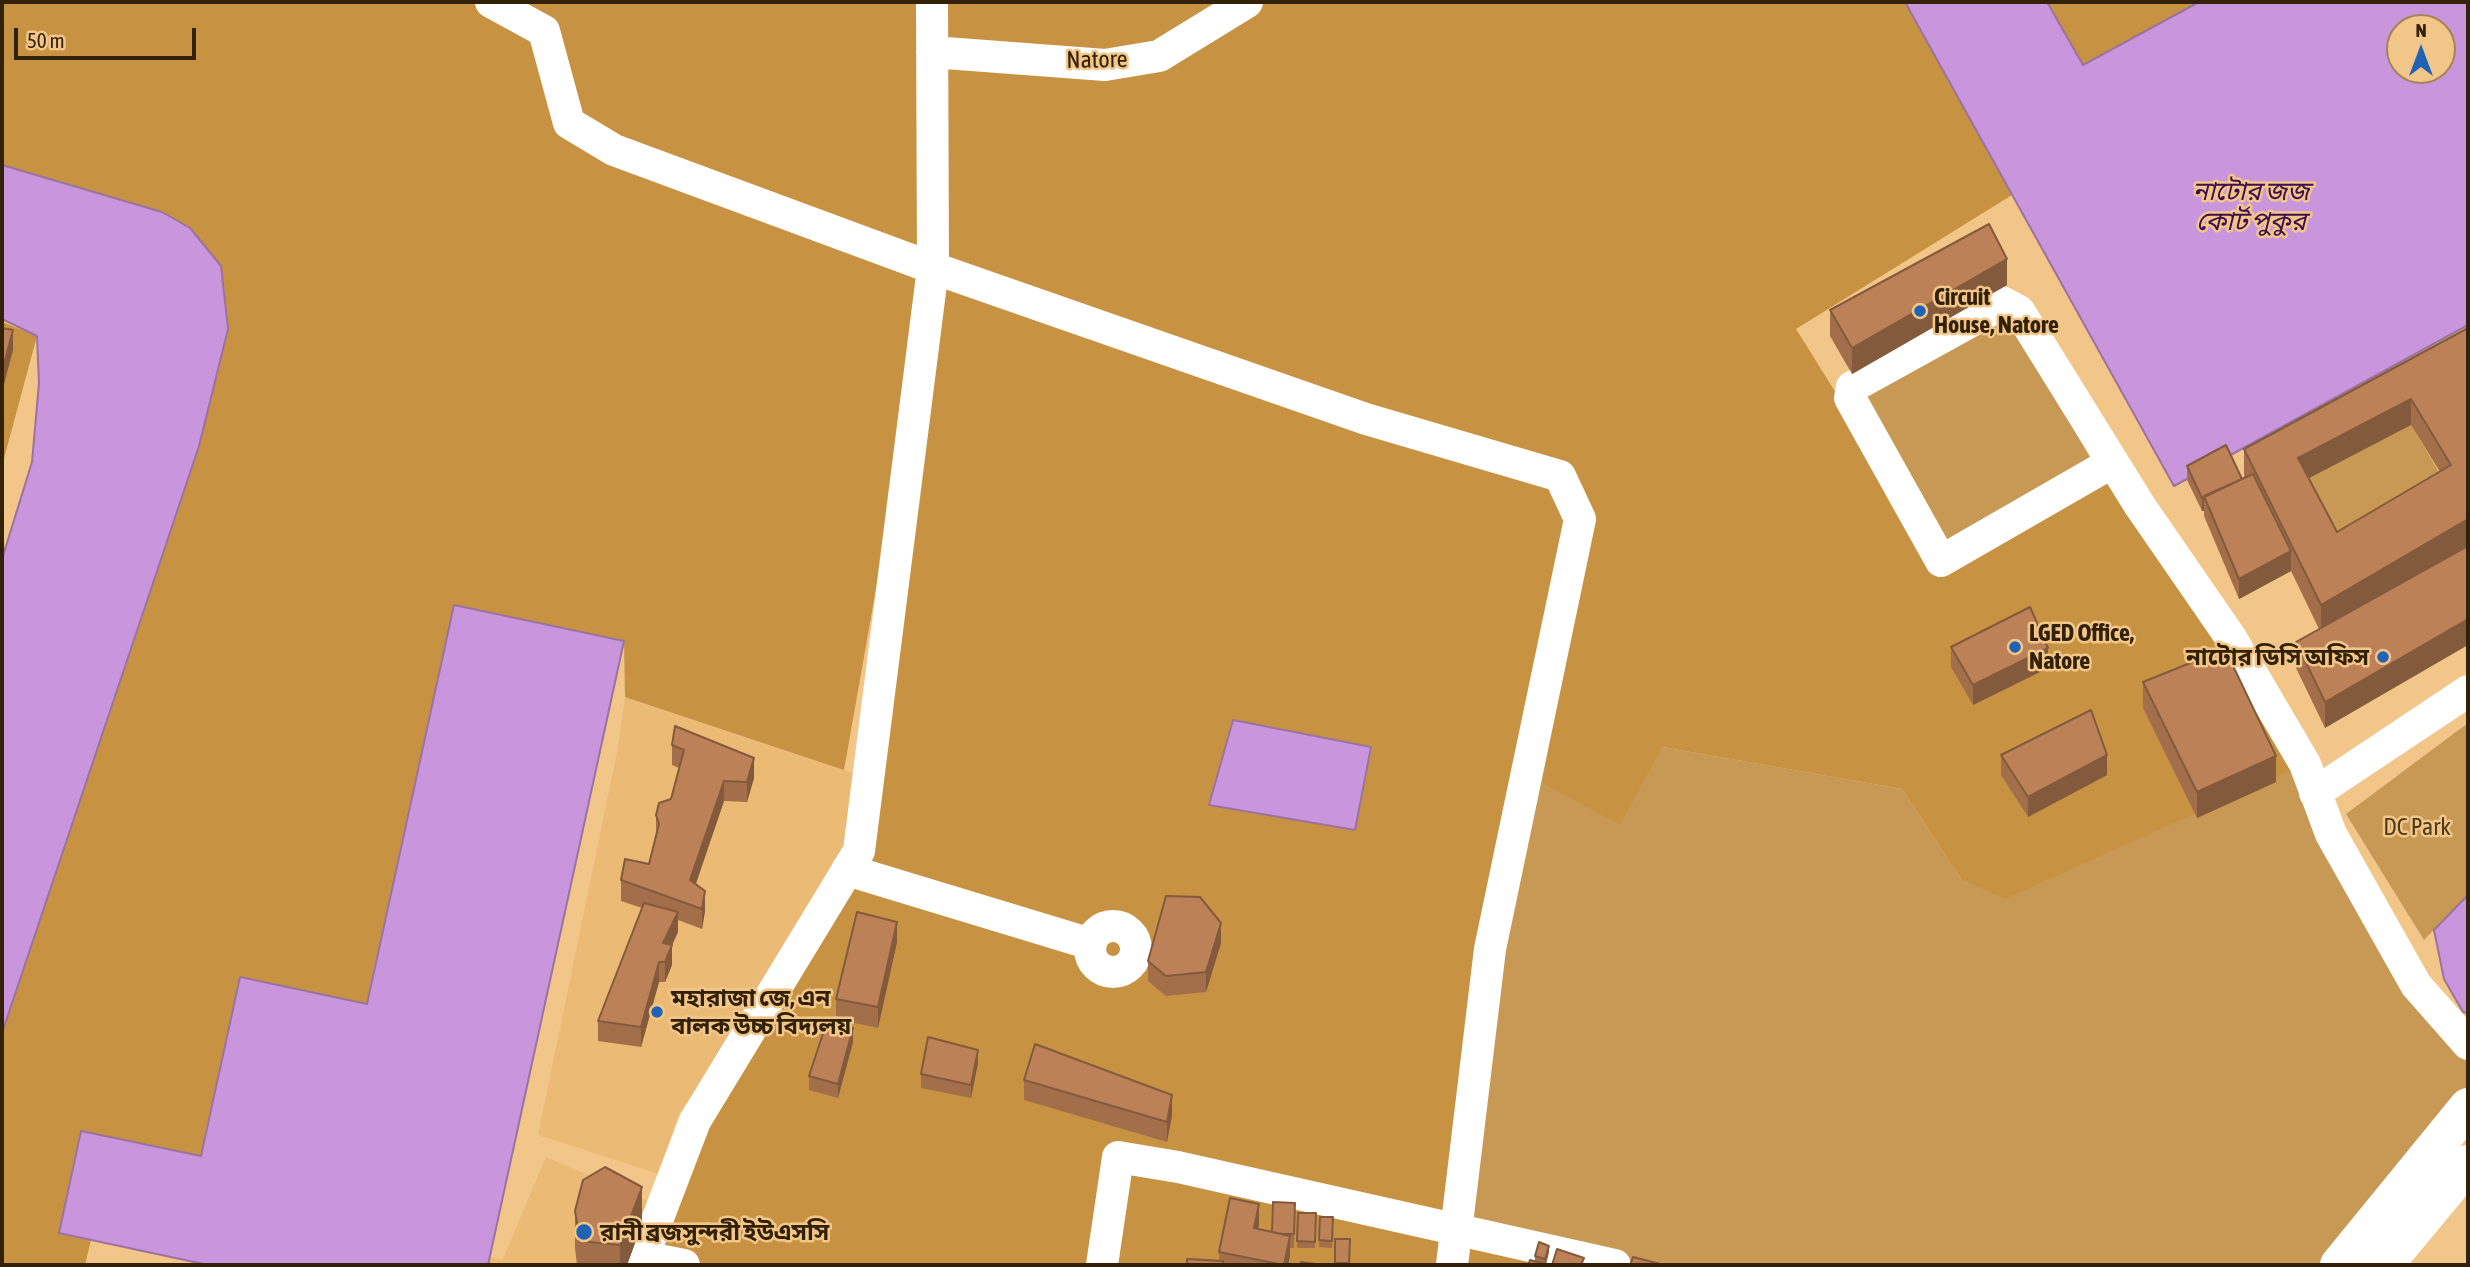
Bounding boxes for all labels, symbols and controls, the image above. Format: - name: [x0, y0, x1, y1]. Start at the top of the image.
- scale bar: [18, 14, 200, 58]
- north arrow: [2386, 14, 2456, 84]
- text: N: [2415, 19, 2427, 41]
- text: 50 m: [27, 28, 65, 52]
- street label: Natore: [1066, 45, 1128, 75]
- water label: নাটোর জজ কোর্ট পুকুর: [2193, 176, 2309, 238]
- place label: Circuit House, Natore: [1934, 283, 2059, 339]
- marker: Circuit House, Natore: [1912, 303, 1928, 319]
- place label: LGED Office, Natore: [2029, 619, 2134, 675]
- marker: LGED Office, Natore: [2007, 639, 2023, 655]
- place label: নাটোর ডিসি অফিস: [2186, 643, 2369, 671]
- marker: নাটোর ডিসি অফিস: [2375, 649, 2391, 665]
- park label: DC Park: [2383, 813, 2451, 841]
- place label: মহারাজা জে, এন বালক উচ্চ বিদ্যলয়: [671, 984, 851, 1040]
- marker: মহারাজা জে, এন বালক উচ্চ বিদ্যলয়: [649, 1004, 665, 1020]
- place label: রানী ব্রজসুন্দরী ইউএসসি: [600, 1218, 829, 1246]
- marker: রানী ব্রজসুন্দরী ইউএসসি: [574, 1222, 594, 1242]

